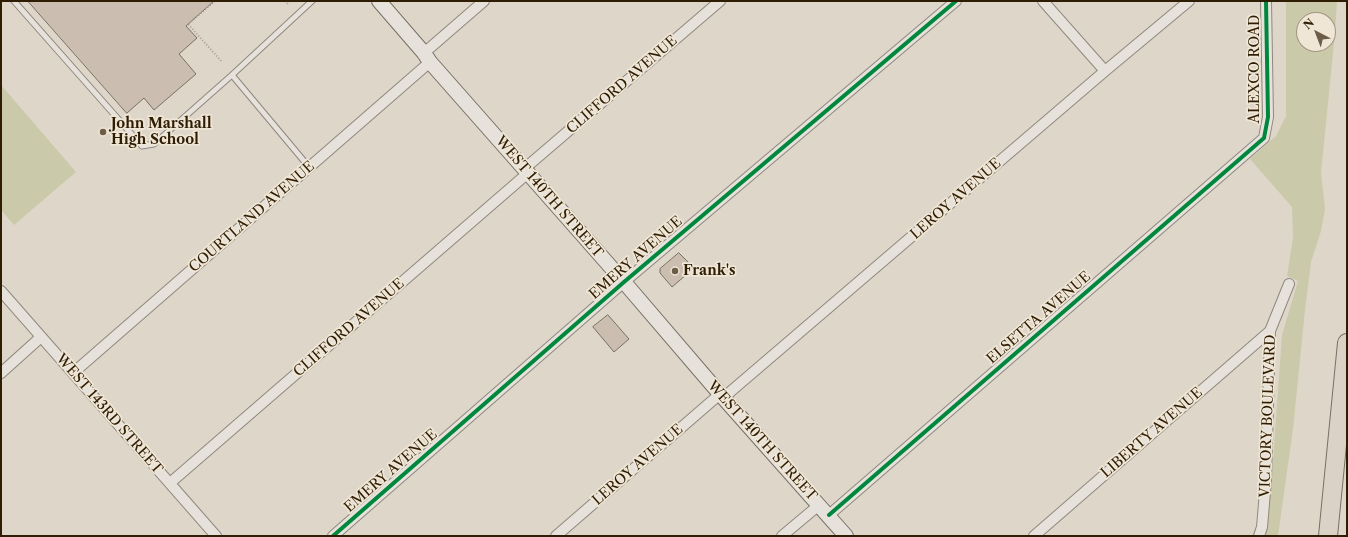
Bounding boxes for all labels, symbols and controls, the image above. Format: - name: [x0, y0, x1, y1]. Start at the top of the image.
- north arrow: [1296, 12, 1336, 52]
- street label: ALEXCO ROAD: [1247, 15, 1263, 123]
- text: N: [1300, 15, 1317, 32]
- street label: CLIFFORD AVENUE: [563, 32, 681, 138]
- place label: John Marshall High School: [111, 116, 212, 148]
- marker: John Marshall High School: [98, 127, 108, 137]
- street label: WEST 140TH STREET: [492, 133, 606, 261]
- street label: LEROY AVENUE: [907, 155, 1005, 243]
- street label: COURTLAND AVENUE: [186, 158, 318, 276]
- street label: EMERY AVENUE: [586, 213, 686, 303]
- place label: Frank's: [683, 263, 735, 279]
- marker: Frank's: [670, 266, 680, 276]
- street label: ELSETTA AVENUE: [984, 268, 1094, 368]
- street label: CLIFFORD AVENUE: [290, 275, 408, 381]
- street label: VICTORY BOULEVARD: [1257, 334, 1279, 498]
- street label: WEST 143RD STREET: [52, 351, 166, 477]
- street label: WEST 140TH STREET: [704, 378, 820, 504]
- street label: LIBERTY AVENUE: [1098, 384, 1206, 482]
- street label: LEROY AVENUE: [589, 421, 687, 509]
- street label: EMERY AVENUE: [341, 426, 441, 516]

